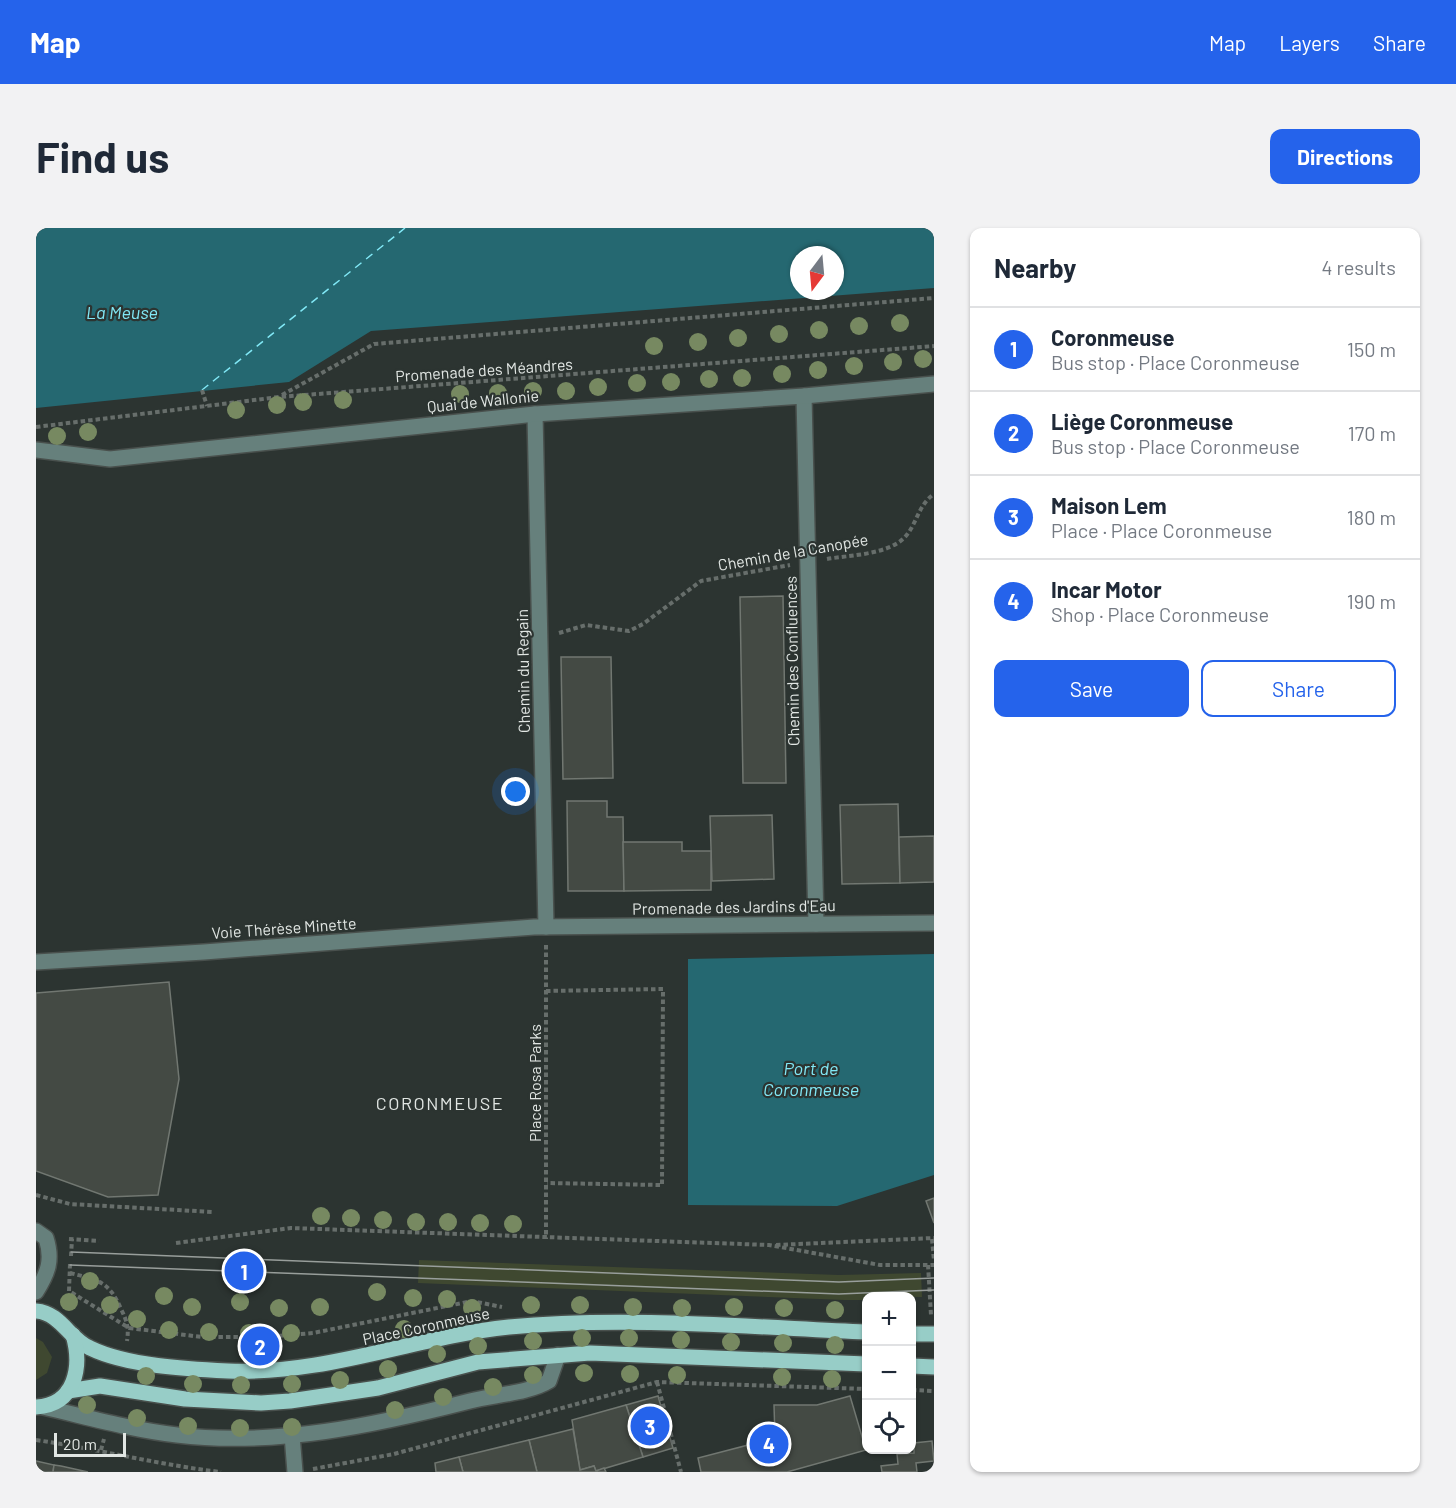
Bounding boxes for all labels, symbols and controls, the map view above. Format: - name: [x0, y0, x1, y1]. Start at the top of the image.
- text: Map: [30, 25, 81, 59]
- text: Map: [1209, 30, 1246, 55]
- text: Layers: [1279, 30, 1340, 55]
- text: Share: [1373, 30, 1426, 55]
- button: Directions: [1270, 129, 1420, 184]
- text: Find us: [36, 131, 169, 181]
- north arrow: [790, 246, 844, 300]
- text: Nearby: [994, 252, 1076, 283]
- text: 4 results: [1321, 255, 1396, 279]
- water label: La Meuse: [86, 301, 158, 323]
- text: Coronmeuse: [1051, 324, 1174, 350]
- text: 1: [1010, 337, 1017, 361]
- text: 150 m: [1347, 337, 1396, 361]
- text: Bus stop · Place Coronmeuse: [1051, 350, 1300, 374]
- street label: Promenade des Méandres: [395, 354, 573, 385]
- street label: Quai de Wallonie: [426, 385, 540, 416]
- text: Liège Coronmeuse: [1051, 408, 1233, 434]
- text: 2: [1008, 421, 1019, 445]
- text: 170 m: [1348, 421, 1396, 445]
- text: Bus stop · Place Coronmeuse: [1051, 434, 1300, 458]
- text: Maison Lem: [1051, 492, 1167, 518]
- text: 3: [1008, 505, 1019, 529]
- text: 180 m: [1347, 505, 1396, 529]
- text: Place · Place Coronmeuse: [1051, 518, 1272, 542]
- street label: Chemin de la Canopée: [716, 529, 870, 574]
- street label: Chemin des Confluences: [781, 576, 802, 746]
- text: Incar Motor: [1051, 576, 1162, 602]
- text: 4: [1007, 589, 1020, 613]
- text: 190 m: [1347, 589, 1396, 613]
- text: Shop · Place Coronmeuse: [1051, 602, 1269, 626]
- street label: Chemin du Regain: [512, 609, 533, 733]
- button: Save: [994, 660, 1189, 717]
- button: Share: [1201, 660, 1396, 717]
- your location: [501, 777, 530, 806]
- street label: Promenade des Jardins d'Eau: [632, 895, 836, 918]
- street label: Voie Thérèse Minette: [211, 913, 357, 942]
- street label: Place Rosa Parks: [525, 1024, 544, 1142]
- water label: Port de Coronmeuse: [763, 1057, 859, 1100]
- district label: CORONMEUSE: [376, 1092, 504, 1114]
- pin: 1: [224, 1248, 264, 1294]
- map controls: [862, 1292, 916, 1454]
- button: +: [862, 1292, 916, 1346]
- street label: Place Coronmeuse: [361, 1303, 491, 1348]
- pin: 2: [240, 1324, 280, 1368]
- button: −: [862, 1346, 916, 1400]
- button: locate: [862, 1400, 916, 1454]
- pin: 3: [630, 1404, 670, 1448]
- pin: 4: [750, 1422, 788, 1466]
- scale bar: [54, 1430, 126, 1458]
- text: 20 m: [63, 1434, 97, 1453]

